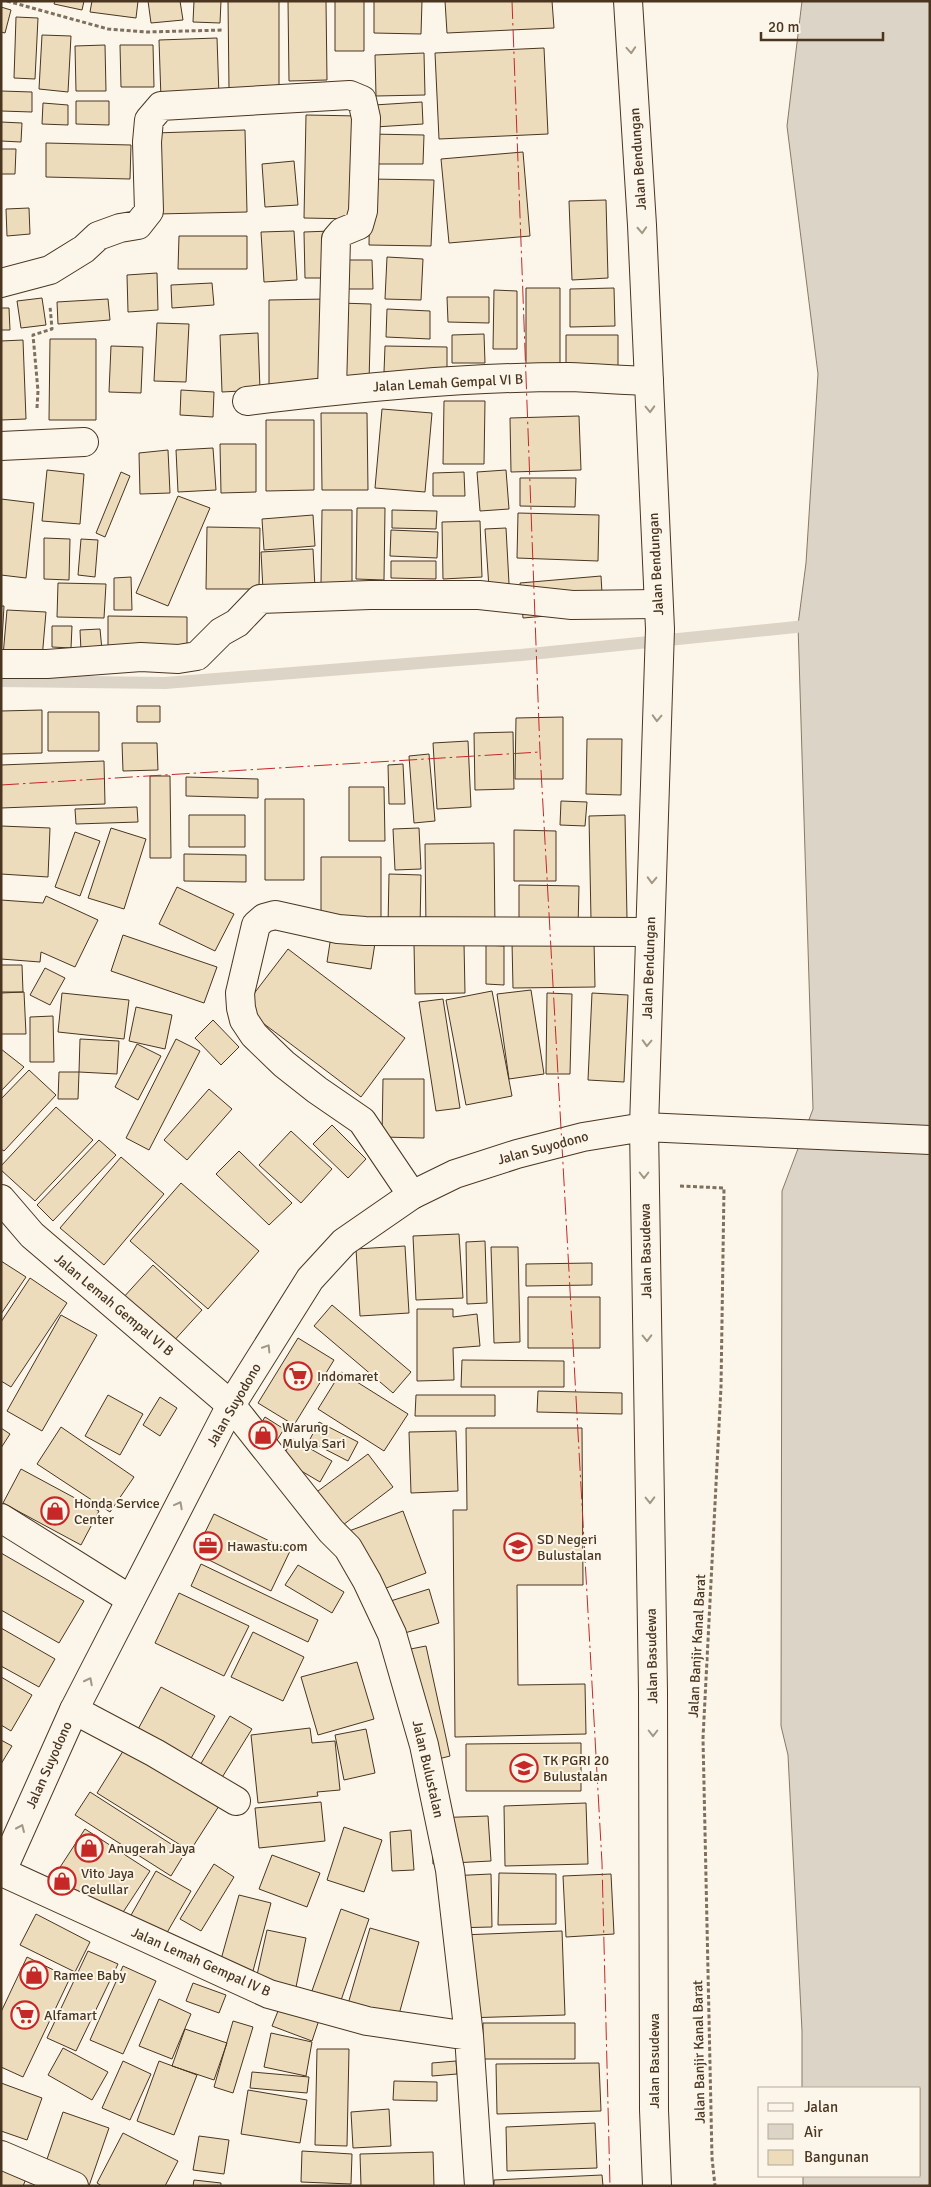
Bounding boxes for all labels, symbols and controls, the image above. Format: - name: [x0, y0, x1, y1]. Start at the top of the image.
- scale bar: [761, 10, 884, 42]
- text: 20 m: [768, 18, 799, 36]
- one-way arrow: [625, 46, 636, 54]
- street label: Jalan Bendungan: [626, 107, 650, 211]
- one-way arrow: [637, 226, 647, 234]
- street label: Jalan Lemah Gempal VI B: [372, 371, 524, 395]
- one-way arrow: [644, 406, 655, 414]
- street label: Jalan Bendungan: [645, 512, 667, 616]
- one-way arrow: [652, 714, 662, 722]
- one-way arrow: [646, 877, 657, 885]
- street label: Jalan Bendungan: [639, 916, 659, 1020]
- one-way arrow: [641, 1039, 652, 1047]
- street label: Jalan Suyodono: [496, 1128, 590, 1168]
- one-way arrow: [639, 1172, 649, 1180]
- street label: Jalan Basudewa: [637, 1203, 655, 1299]
- street label: Jalan Lemah Gempal VI B: [51, 1250, 177, 1360]
- one-way arrow: [642, 1334, 652, 1342]
- one-way arrow: [260, 1344, 270, 1353]
- street label: Jalan Suyodono: [203, 1360, 265, 1450]
- supermarket icon: Indomaret: [283, 1361, 313, 1391]
- place label: Indomaret: [317, 1368, 379, 1385]
- place label: Warung Mulya Sari: [282, 1419, 346, 1452]
- shop icon: Warung Mulya Sari: [248, 1420, 278, 1450]
- place label: Honda Service Center: [74, 1495, 160, 1528]
- shop icon: Honda Service Center: [40, 1496, 70, 1526]
- one-way arrow: [644, 1497, 655, 1505]
- one-way arrow: [173, 1501, 183, 1510]
- office icon: Hawastu.com: [193, 1531, 223, 1561]
- place label: SD Negeri Bulustalan: [537, 1531, 602, 1564]
- school or university icon: SD Negeri Bulustalan: [503, 1532, 533, 1562]
- place label: Hawastu.com: [227, 1538, 308, 1555]
- street label: Jalan Banjir Kanal Barat: [685, 1574, 709, 1718]
- street label: Jalan Basudewa: [643, 1608, 661, 1704]
- one-way arrow: [83, 1677, 93, 1686]
- street label: Jalan Suyodono: [22, 1719, 76, 1811]
- street label: Jalan Bulustalan: [409, 1719, 447, 1819]
- one-way arrow: [648, 1730, 658, 1737]
- place label: TK PGRI 20 Bulustalan: [543, 1752, 609, 1785]
- school or university icon: TK PGRI 20 Bulustalan: [509, 1753, 539, 1783]
- one-way arrow: [15, 1824, 26, 1833]
- shop icon: Anugerah Jaya: [74, 1833, 104, 1863]
- place label: Anugerah Jaya: [108, 1840, 195, 1857]
- place label: Vito Jaya Celullar: [81, 1865, 134, 1898]
- shop icon: Vito Jaya Celullar: [47, 1866, 77, 1896]
- street label: Jalan Lemah Gempal IV B: [129, 1924, 273, 2000]
- shop icon: Ramee Baby: [19, 1960, 49, 1990]
- place label: Ramee Baby: [53, 1967, 127, 1984]
- street label: Jalan Banjir Kanal Barat: [689, 1980, 709, 2124]
- supermarket icon: Alfamart: [10, 2000, 40, 2030]
- place label: Alfamart: [44, 2007, 97, 2024]
- street label: Jalan Basudewa: [646, 2013, 663, 2109]
- legend: [758, 2087, 921, 2177]
- text: Jalan: [804, 2098, 838, 2116]
- text: Air: [804, 2123, 823, 2141]
- text: Bangunan: [804, 2148, 869, 2166]

